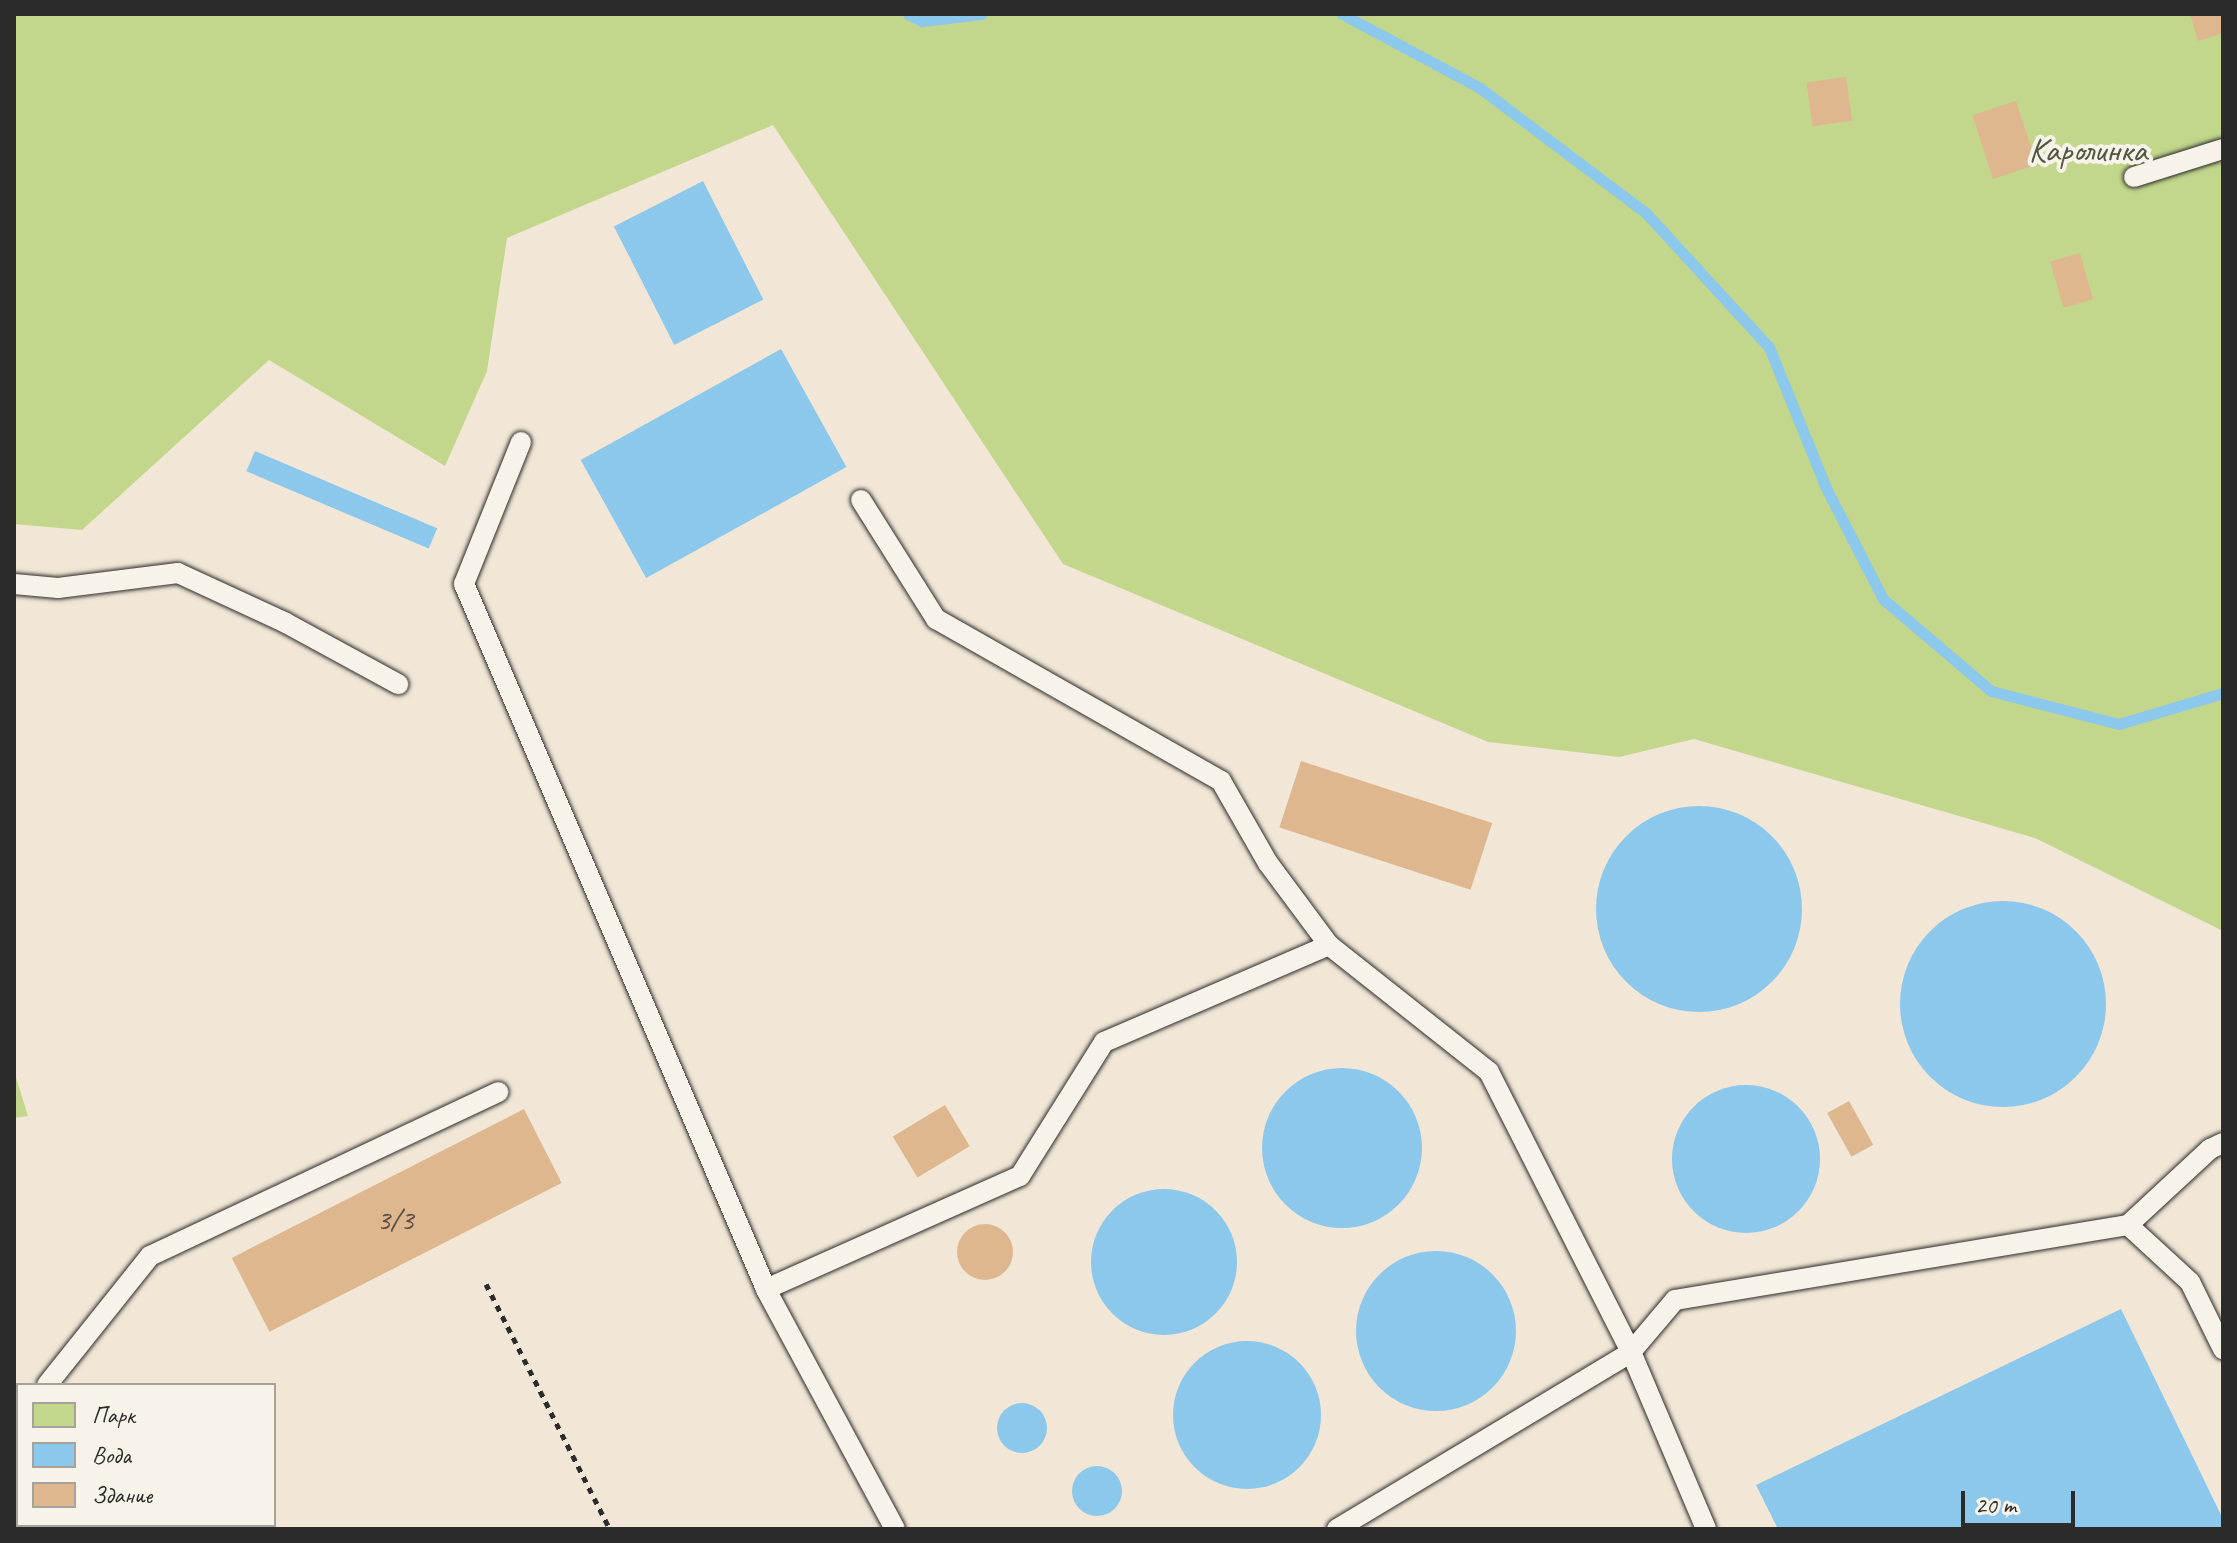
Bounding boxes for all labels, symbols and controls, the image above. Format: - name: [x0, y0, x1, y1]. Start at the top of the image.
- park label: Каролинка: [2029, 130, 2147, 170]
- house number: 3/3: [377, 1201, 413, 1237]
- legend: [16, 1383, 276, 1527]
- text: Парк: [92, 1400, 135, 1430]
- text: Вода: [92, 1440, 131, 1470]
- scale bar: [1965, 1475, 2079, 1525]
- text: Здание: [92, 1480, 152, 1510]
- text: 20 m: [1975, 1490, 2016, 1520]

